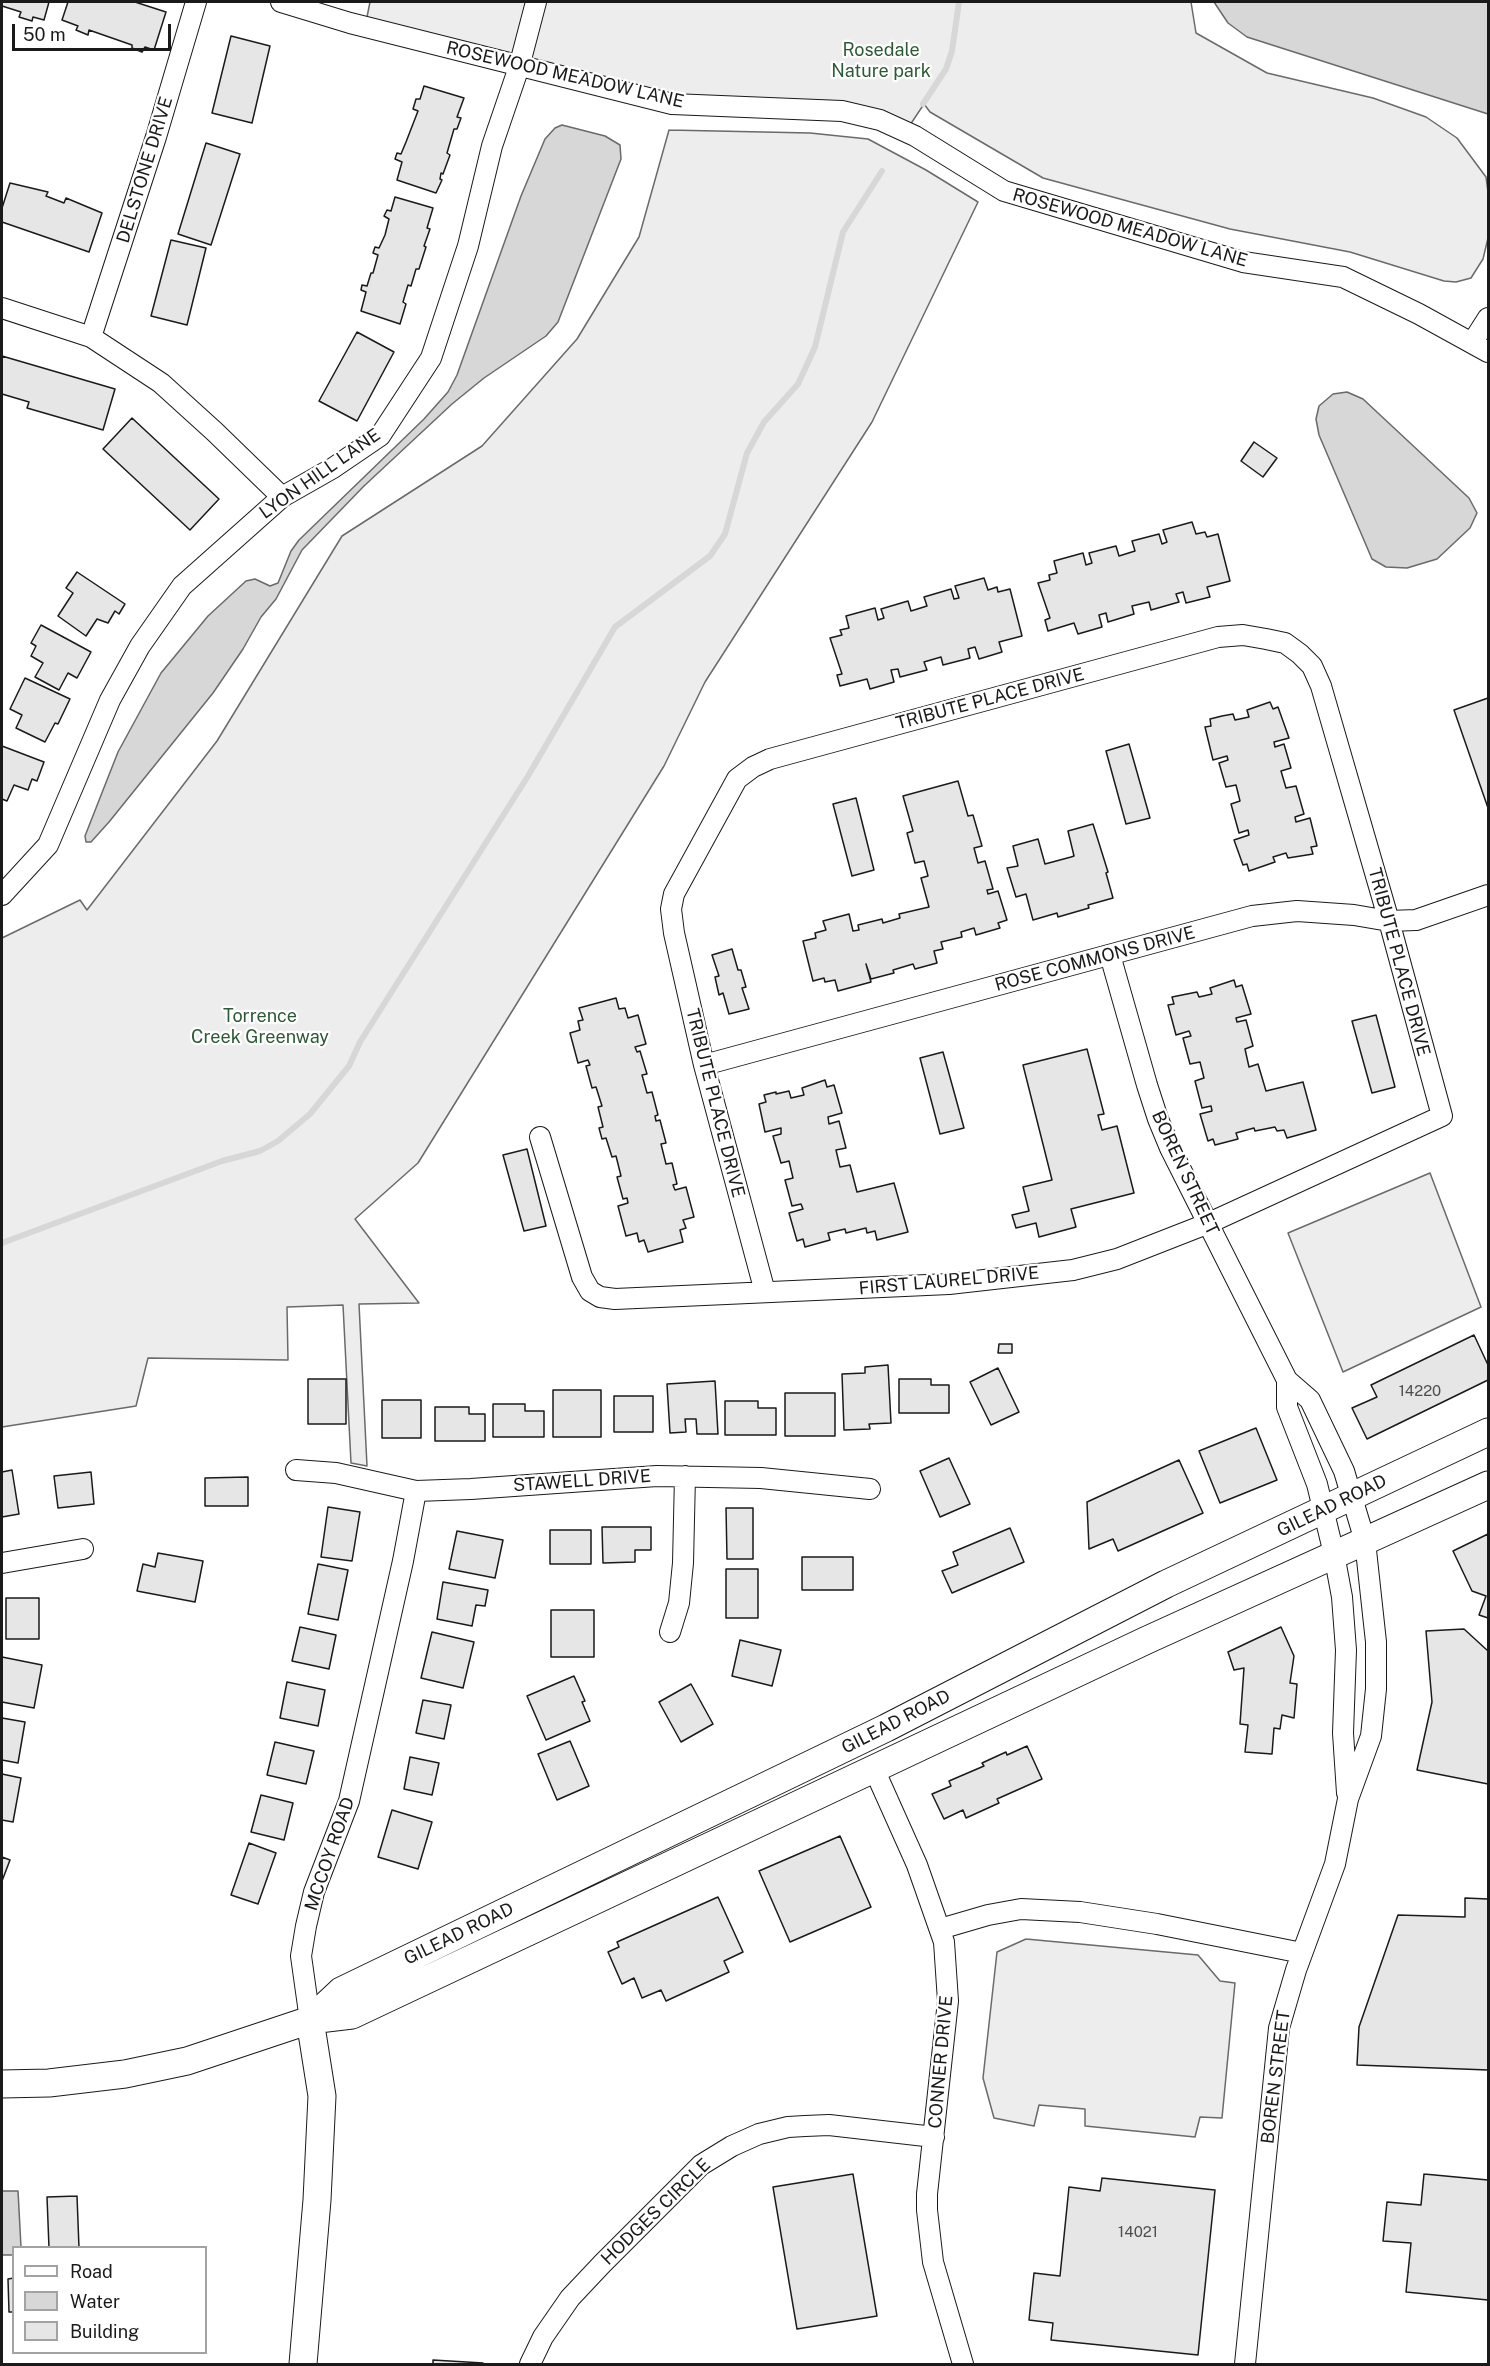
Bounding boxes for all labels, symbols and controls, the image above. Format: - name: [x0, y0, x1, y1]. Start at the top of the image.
- scale bar: [15, 12, 174, 50]
- text: 50 m: [23, 24, 66, 45]
- street label: ROSEWOOD MEADOW LANE: [444, 37, 686, 113]
- park label: Rosedale Nature park: [831, 39, 931, 82]
- street label: DELSTONE DRIVE: [112, 94, 178, 246]
- street label: ROSEWOOD MEADOW LANE: [1010, 184, 1250, 272]
- street label: LYON HILL LANE: [255, 424, 385, 524]
- street label: TRIBUTE PLACE DRIVE: [893, 663, 1087, 735]
- street label: TRIBUTE PLACE DRIVE: [1363, 865, 1435, 1059]
- street label: ROSE COMMONS DRIVE: [993, 922, 1197, 996]
- park label: Torrence Creek Greenway: [191, 1005, 329, 1048]
- street label: TRIBUTE PLACE DRIVE: [681, 1006, 749, 1200]
- street label: BOREN STREET: [1147, 1107, 1223, 1239]
- street label: FIRST LAUREL DRIVE: [858, 1262, 1040, 1300]
- house number: 14220: [1399, 1382, 1441, 1400]
- street label: STAWELL DRIVE: [512, 1465, 652, 1497]
- street label: GILEAD ROAD: [1274, 1470, 1390, 1542]
- street label: GILEAD ROAD: [838, 1685, 954, 1759]
- street label: MCCOY ROAD: [300, 1794, 360, 1914]
- street label: GILEAD ROAD: [401, 1898, 517, 1970]
- street label: CONNER DRIVE: [924, 1995, 958, 2129]
- street label: BOREN STREET: [1257, 2009, 1295, 2145]
- street label: HODGES CIRCLE: [597, 2154, 715, 2270]
- house number: 14021: [1118, 2223, 1158, 2241]
- legend: [12, 2246, 207, 2354]
- text: Road: [70, 2261, 113, 2282]
- text: Water: [70, 2291, 120, 2312]
- text: Building: [70, 2321, 139, 2342]

